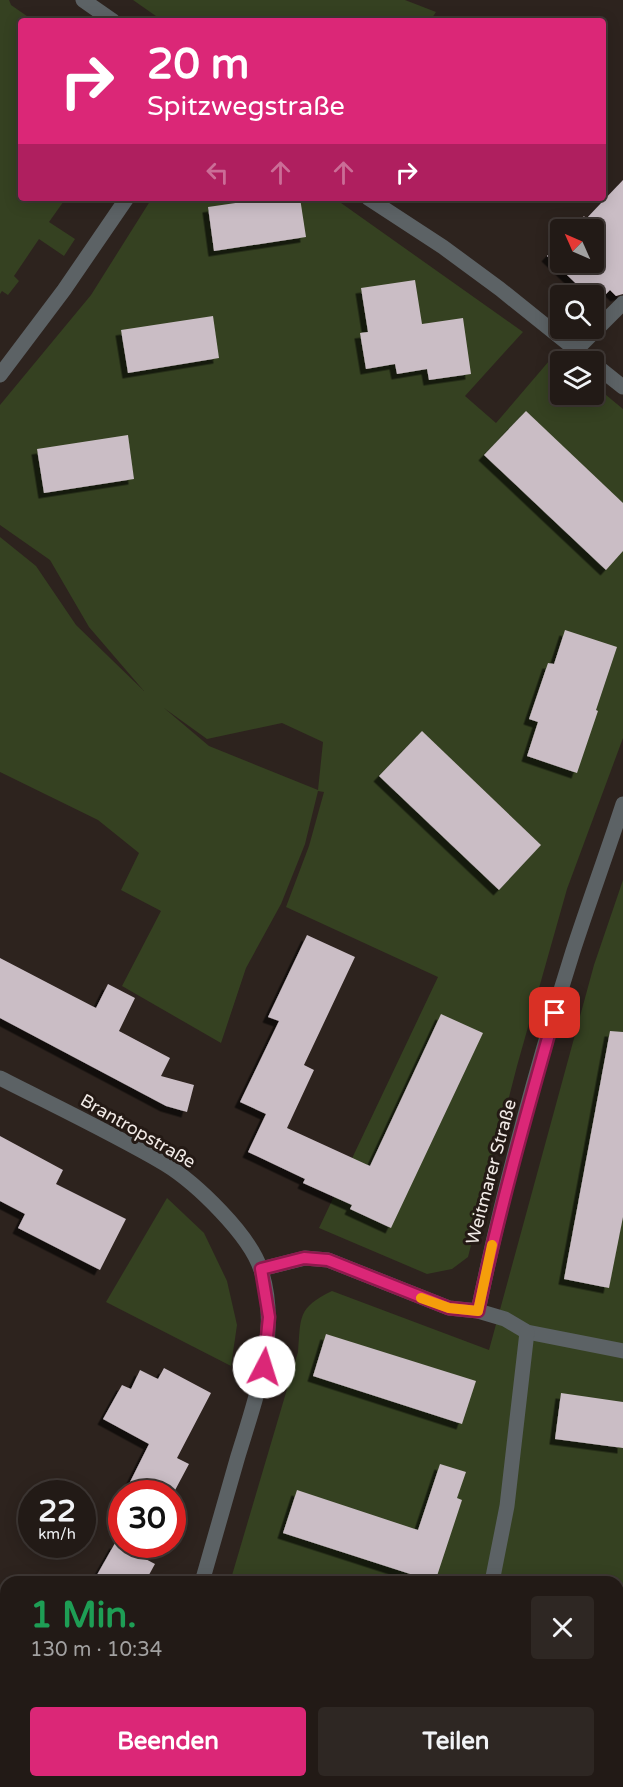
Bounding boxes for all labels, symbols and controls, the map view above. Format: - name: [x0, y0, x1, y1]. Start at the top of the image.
- text: 20 m: [147, 39, 249, 90]
- icon: right: [48, 42, 126, 120]
- text: Spitzwegstraße: [147, 90, 345, 123]
- icon: left: [201, 156, 234, 189]
- icon: ahead: [264, 156, 297, 189]
- icon: ahead: [327, 156, 360, 189]
- icon: right: [390, 156, 423, 189]
- north arrow: [550, 219, 604, 273]
- map controls: [550, 219, 604, 405]
- button: search: [550, 285, 604, 339]
- button: layers: [550, 351, 604, 405]
- pin: [529, 987, 580, 1038]
- icon: arrive: [538, 996, 571, 1029]
- street label: Brantropstraße: [76, 1089, 200, 1173]
- street label: Weitmarer Straße: [461, 1097, 521, 1247]
- position arrow: [232, 1335, 296, 1399]
- speed limit sign: 30: [108, 1480, 186, 1558]
- text: 22: [38, 1493, 76, 1530]
- text: km/h: [38, 1525, 76, 1543]
- text: 1 Min.: [30, 1594, 137, 1637]
- button: close: [531, 1596, 594, 1659]
- text: 130 m · 10:34: [30, 1638, 162, 1662]
- button: Beenden: [30, 1707, 306, 1776]
- button: Teilen: [318, 1707, 594, 1776]

